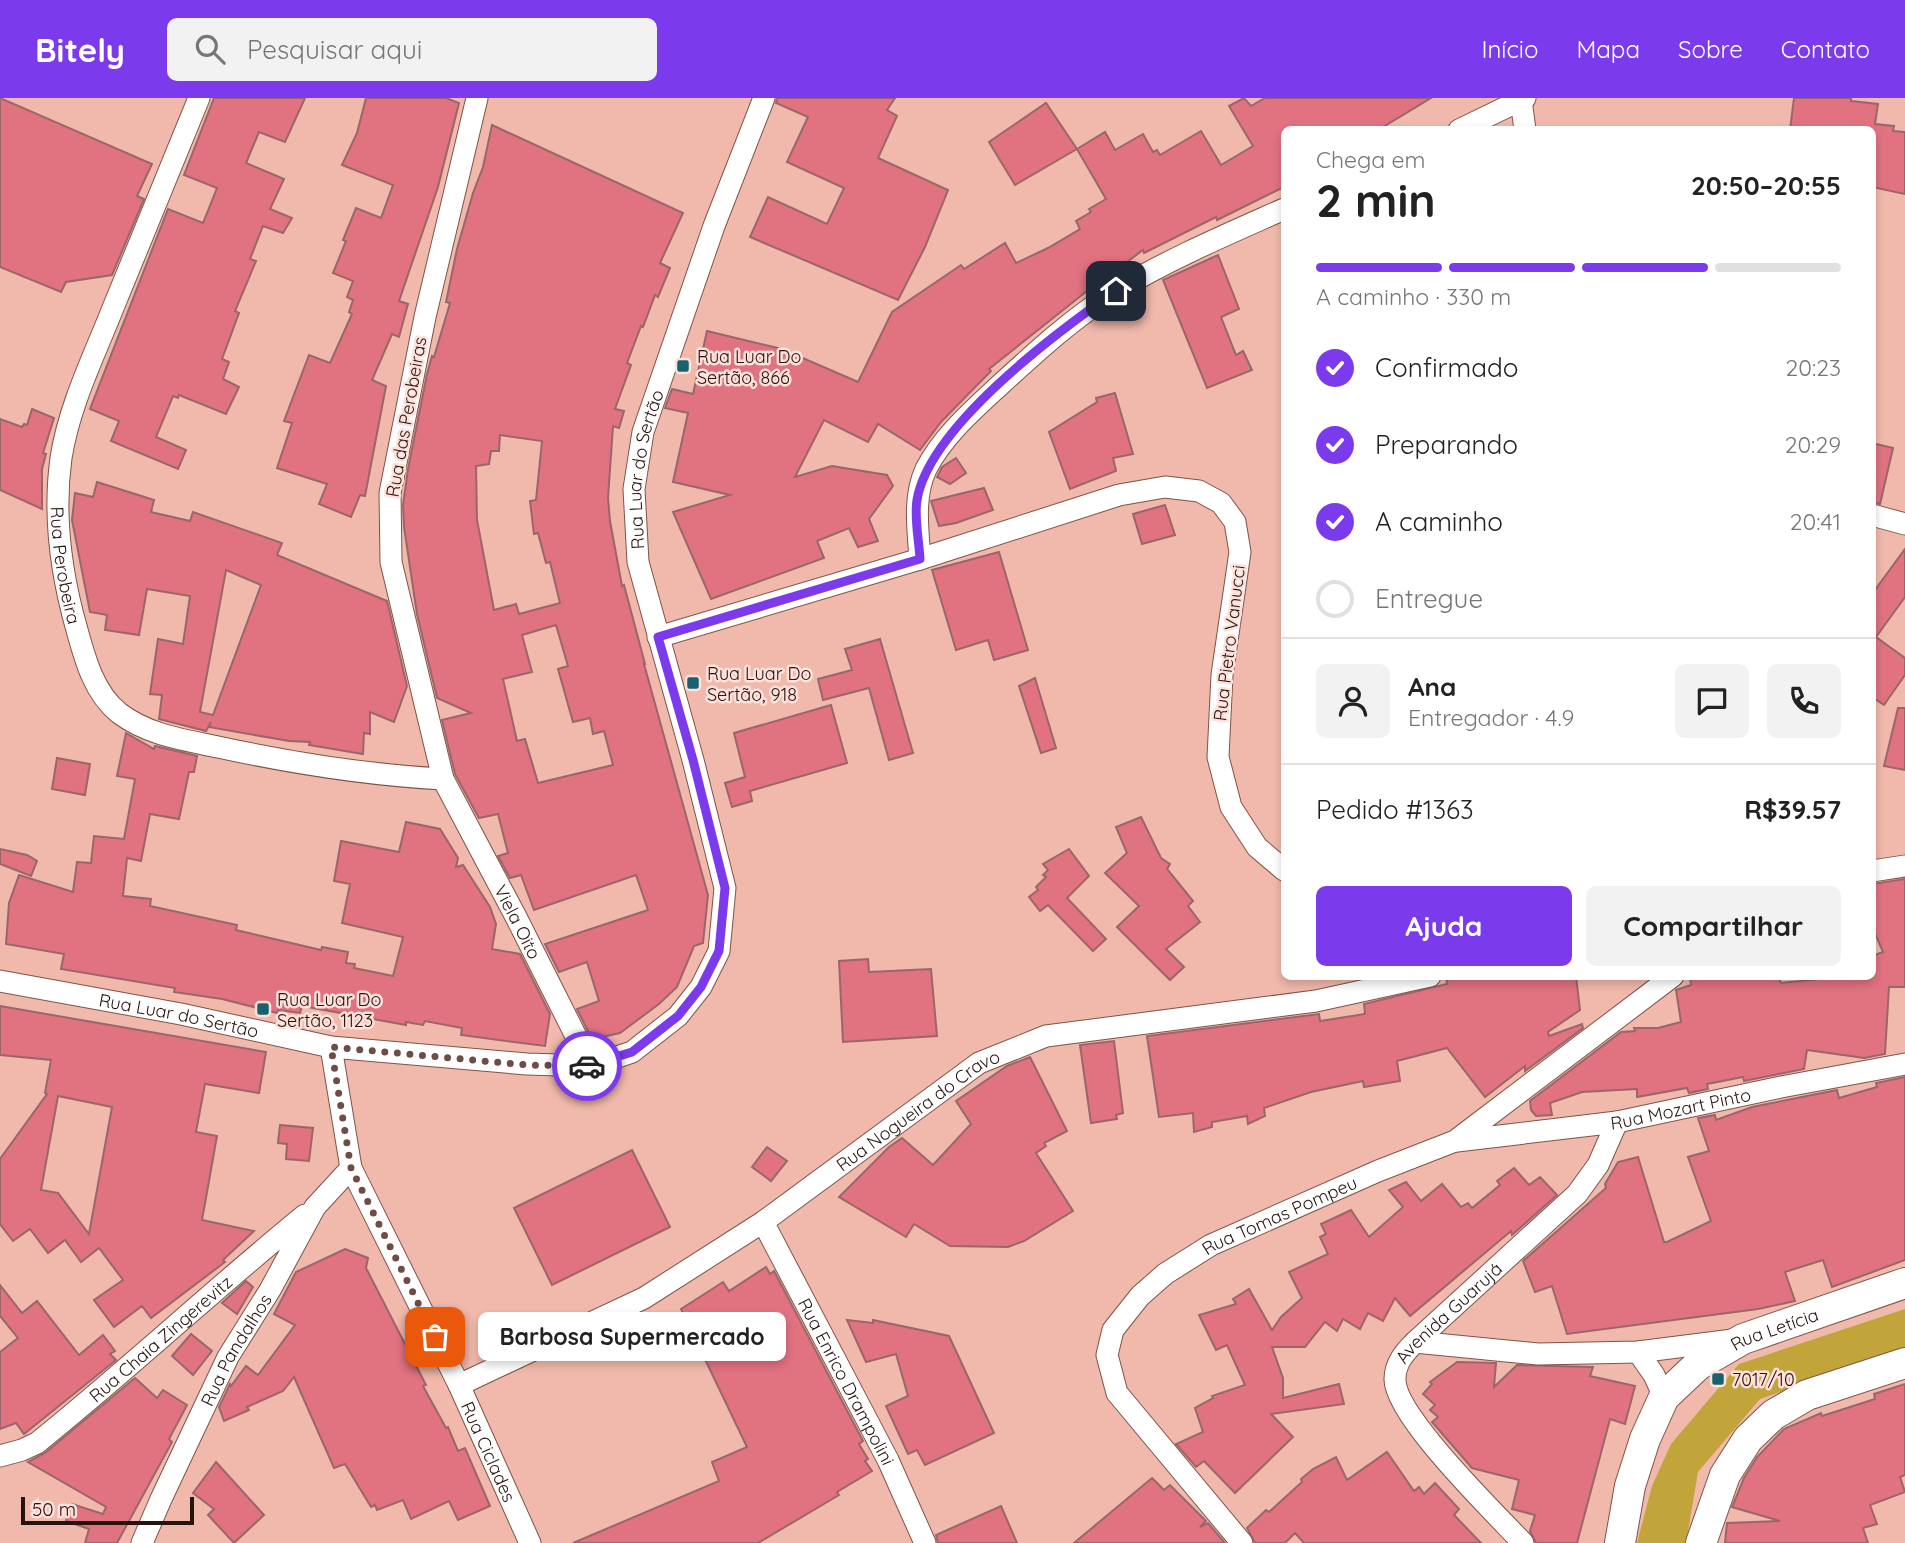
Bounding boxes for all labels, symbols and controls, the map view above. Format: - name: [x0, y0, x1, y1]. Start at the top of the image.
- search box: [167, 18, 657, 81]
- text: Bitely: [35, 29, 125, 70]
- icon: search: [191, 30, 229, 68]
- text: Pesquisar aqui: [247, 33, 422, 66]
- text: Início: [1481, 34, 1538, 64]
- text: Mapa: [1576, 34, 1640, 64]
- text: Sobre: [1678, 34, 1743, 64]
- text: Contato: [1781, 34, 1870, 64]
- text: Chega em: [1316, 145, 1425, 174]
- text: 20:50–20:55: [1691, 169, 1841, 202]
- text: 2 min: [1316, 171, 1436, 229]
- pin: [1086, 261, 1146, 321]
- icon: home: [1097, 272, 1135, 310]
- text: A caminho · 330 m: [1316, 282, 1511, 311]
- street label: Rua das Perobeiras: [381, 335, 431, 499]
- place label: Rua Luar Do Sertão, 866: [697, 345, 801, 389]
- icon: check: [1316, 349, 1354, 387]
- text: Confirmado: [1375, 351, 1519, 384]
- text: 20:23: [1785, 353, 1841, 382]
- marker: Rua Luar Do Sertão, 866: [675, 358, 691, 374]
- street label: Rua Luar do Sertão: [622, 386, 668, 550]
- icon: check: [1316, 426, 1354, 464]
- text: Preparando: [1375, 428, 1518, 461]
- text: 20:29: [1785, 430, 1841, 459]
- icon: check: [1316, 503, 1354, 541]
- text: A caminho: [1375, 505, 1503, 538]
- street label: Rua Perobeira: [46, 506, 86, 626]
- text: 20:41: [1790, 507, 1841, 536]
- street label: Rua Pietro Vanucci: [1208, 564, 1250, 722]
- text: Entregue: [1375, 582, 1483, 615]
- place label: Rua Luar Do Sertão, 918: [707, 662, 811, 706]
- button: person: [1316, 664, 1390, 738]
- button: chat: [1675, 664, 1749, 738]
- button: phone: [1767, 664, 1841, 738]
- text: Ana: [1408, 670, 1456, 703]
- marker: Rua Luar Do Sertão, 918: [685, 675, 701, 691]
- text: Entregador · 4.9: [1408, 703, 1574, 732]
- text: Pedido #1363: [1316, 793, 1474, 826]
- text: R$39.57: [1744, 793, 1841, 826]
- street label: Viela Oito: [489, 881, 547, 963]
- button: Ajuda: [1316, 886, 1572, 966]
- button: Compartilhar: [1586, 886, 1841, 966]
- street label: Rua Luar do Sertão: [97, 988, 261, 1042]
- place label: Rua Luar Do Sertão, 1123: [277, 988, 381, 1032]
- marker: Rua Luar Do Sertão, 1123: [255, 1001, 271, 1017]
- courier: [552, 1031, 622, 1101]
- street label: Rua Nogueira do Cravo: [831, 1044, 1003, 1176]
- icon: car: [568, 1047, 606, 1085]
- street label: Rua Mozart Pinto: [1609, 1082, 1753, 1134]
- street label: Rua Tomas Pompeu: [1197, 1170, 1360, 1260]
- street label: Avenida Guarujá: [1390, 1257, 1507, 1368]
- street label: Rua Chaia Zingerevitz: [84, 1270, 237, 1407]
- street label: Rua Pandalhos: [195, 1289, 276, 1410]
- street label: Rua Enrico Drampolini: [793, 1294, 900, 1468]
- street label: Rua Letícia: [1726, 1302, 1821, 1355]
- pin: [405, 1307, 465, 1367]
- callout: Barbosa Supermercado: [477, 1312, 785, 1362]
- icon: bag: [416, 1318, 454, 1356]
- text: Barbosa Supermercado: [499, 1322, 765, 1351]
- place label: 7017/10: [1732, 1368, 1795, 1391]
- marker: 7017/10: [1710, 1371, 1726, 1387]
- street label: Rua Ciclades: [456, 1398, 521, 1505]
- scale bar: [21, 1494, 194, 1526]
- text: 50 m: [32, 1497, 76, 1521]

